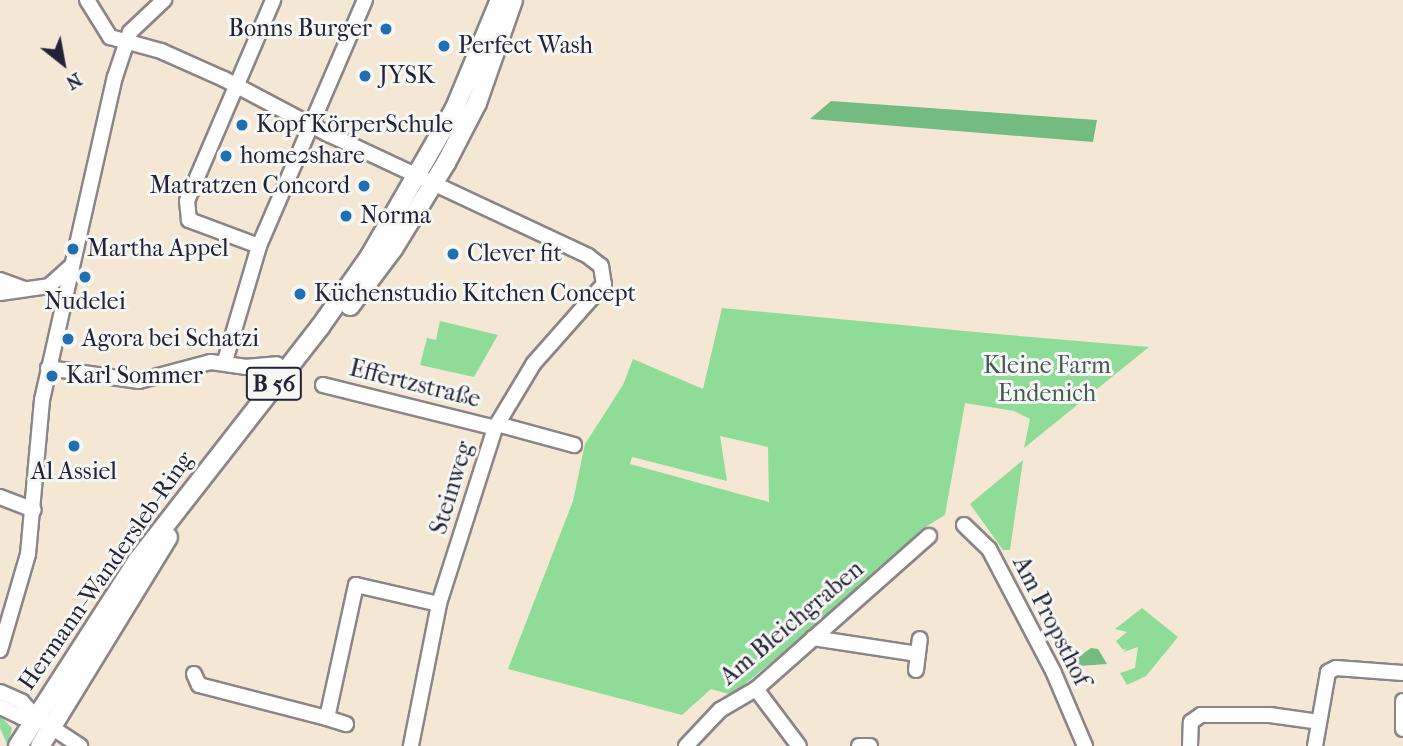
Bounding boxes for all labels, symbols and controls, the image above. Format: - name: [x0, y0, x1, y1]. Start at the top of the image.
- place label: Bonns Burger: [228, 15, 372, 43]
- marker: Bonns Burger: [378, 21, 394, 37]
- north arrow: [28, 28, 98, 98]
- place label: Perfect Wash: [458, 32, 593, 60]
- marker: Perfect Wash: [436, 38, 452, 54]
- place label: JYSK: [379, 62, 434, 90]
- text: N: [62, 68, 86, 94]
- marker: JYSK: [357, 68, 373, 84]
- place label: KopfKörperSchule: [256, 111, 453, 139]
- marker: KopfKörperSchule: [234, 117, 250, 133]
- place label: home2share: [240, 142, 365, 170]
- marker: home2share: [218, 148, 234, 164]
- place label: Matratzen Concord: [149, 172, 350, 200]
- marker: Matratzen Concord: [356, 178, 372, 194]
- place label: Norma: [360, 202, 431, 230]
- marker: Norma: [338, 208, 354, 224]
- place label: Martha Appel: [87, 235, 229, 263]
- place label: Clever fit: [467, 240, 562, 268]
- marker: Martha Appel: [65, 241, 81, 257]
- marker: Clever fit: [445, 246, 461, 262]
- marker: Nudelei: [77, 269, 93, 285]
- place label: Küchenstudio Kitchen Concept: [314, 280, 636, 308]
- marker: Küchenstudio Kitchen Concept: [292, 286, 308, 302]
- place label: Nudelei: [44, 288, 126, 316]
- place label: Agora bei Schatzi: [82, 325, 259, 353]
- marker: Agora bei Schatzi: [60, 331, 76, 347]
- park label: Kleine Farm Endenich: [983, 352, 1111, 408]
- street label: Effertzstraße: [347, 354, 483, 414]
- place label: Karl Sommer: [66, 362, 203, 390]
- road number: B 56: [244, 364, 304, 404]
- marker: Karl Sommer: [44, 368, 60, 384]
- marker: Al Assiel: [66, 438, 82, 454]
- street label: Steinweg: [424, 438, 480, 538]
- street label: Hermann-Wandersleb-Ring: [12, 446, 200, 696]
- place label: Al Assiel: [31, 458, 117, 486]
- street label: Am Propsthof: [1006, 552, 1096, 690]
- street label: Am Bleichgraben: [715, 555, 869, 691]

